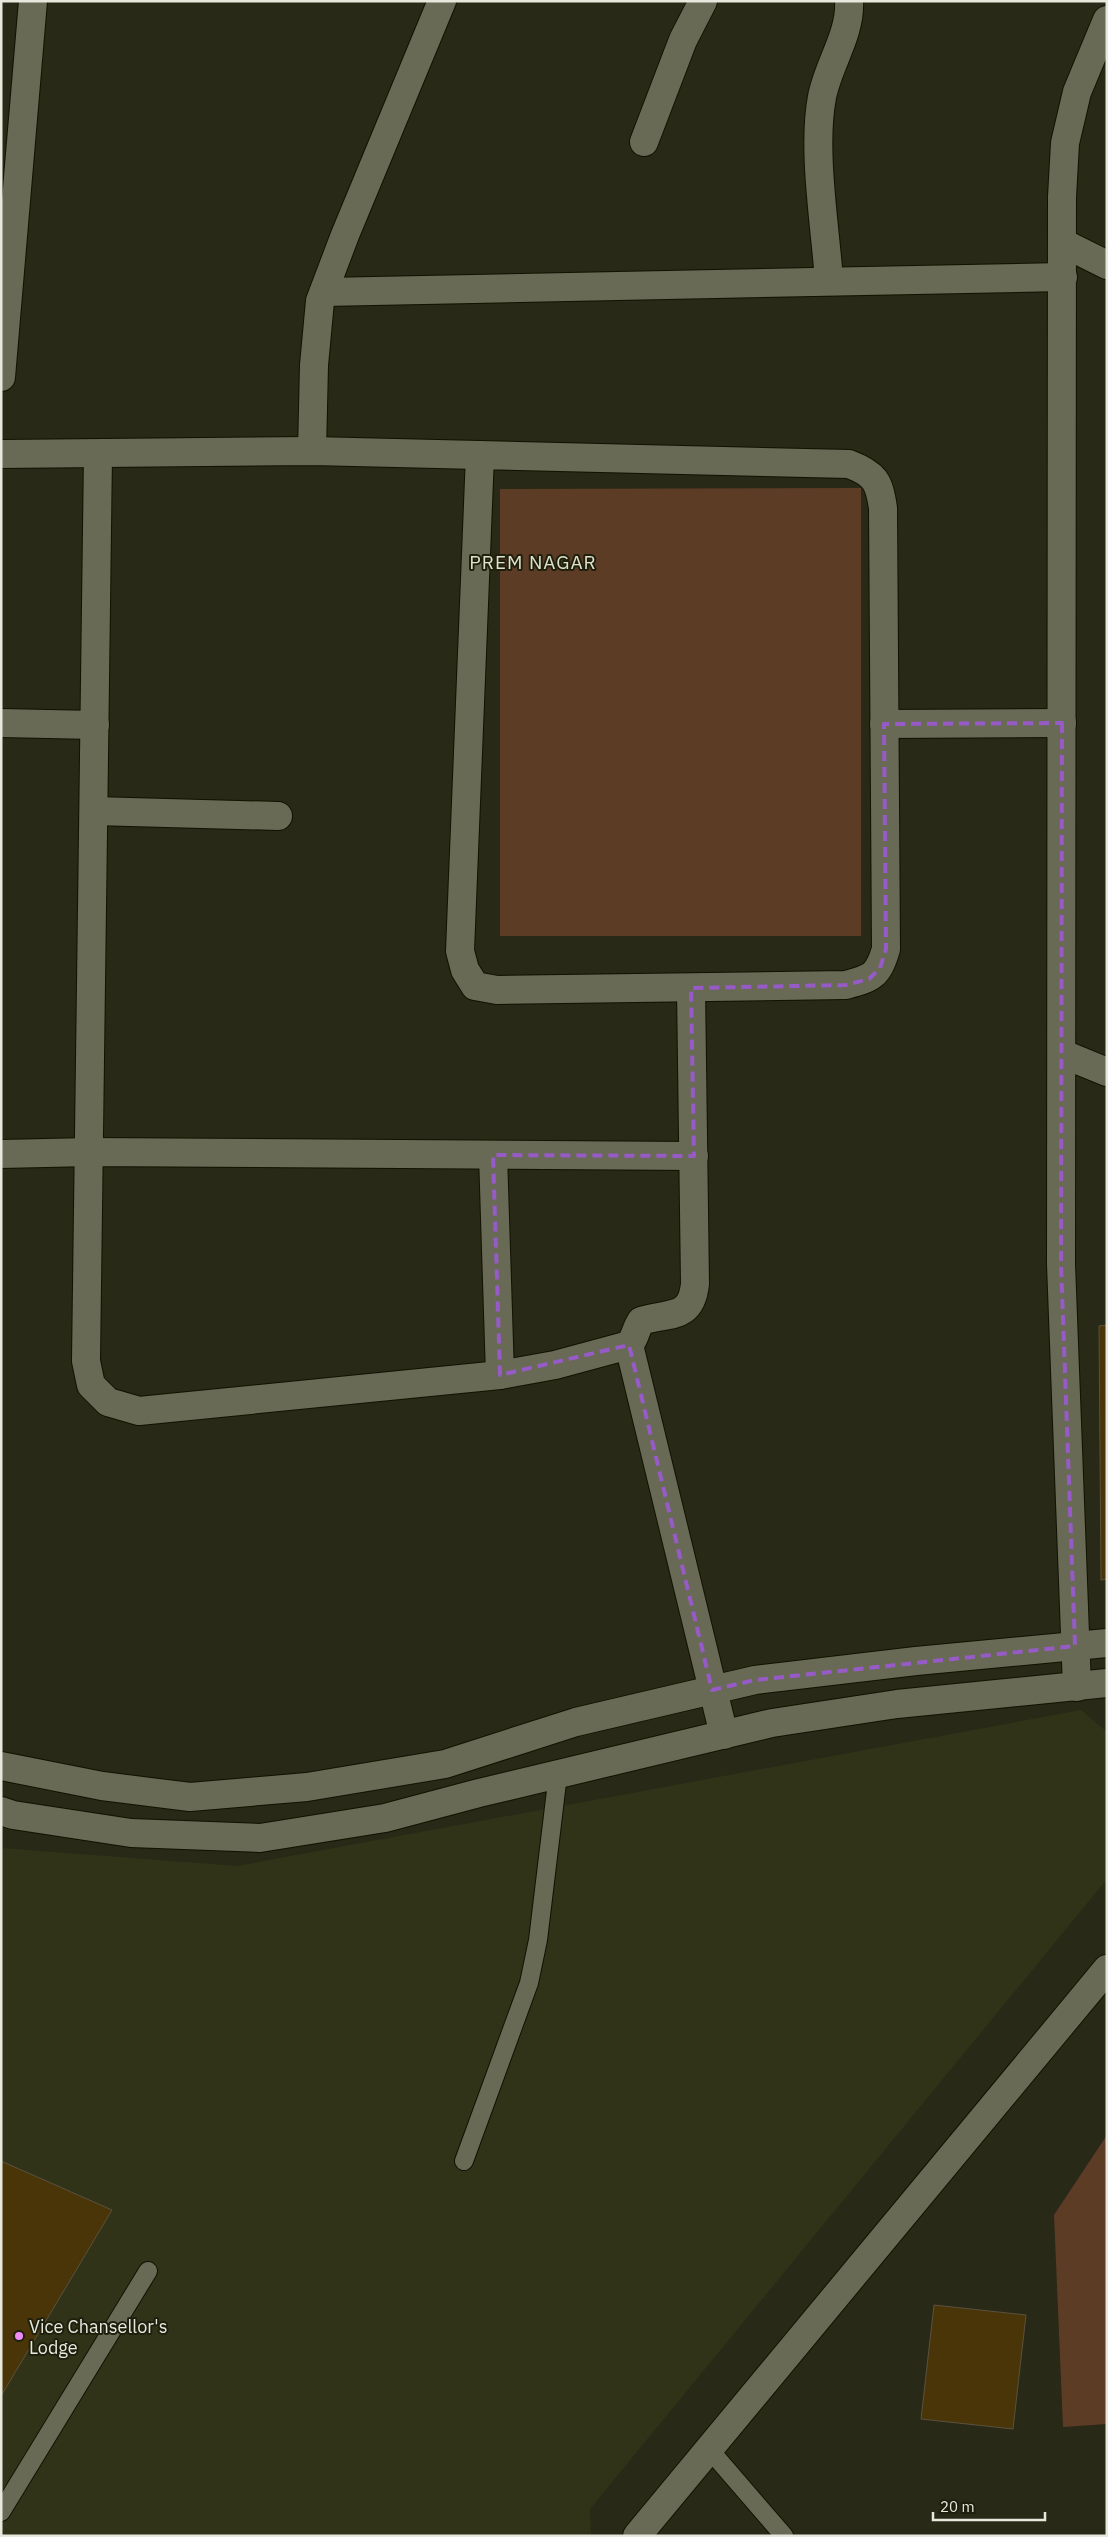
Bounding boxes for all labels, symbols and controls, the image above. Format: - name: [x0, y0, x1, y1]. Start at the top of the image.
- district label: PREM NAGAR: [469, 550, 597, 574]
- place label: Vice Chansellor's Lodge: [29, 2315, 167, 2359]
- marker: Vice Chansellor's Lodge: [13, 2330, 25, 2342]
- scale bar: [933, 2490, 1046, 2522]
- text: 20 m: [940, 2497, 975, 2516]

